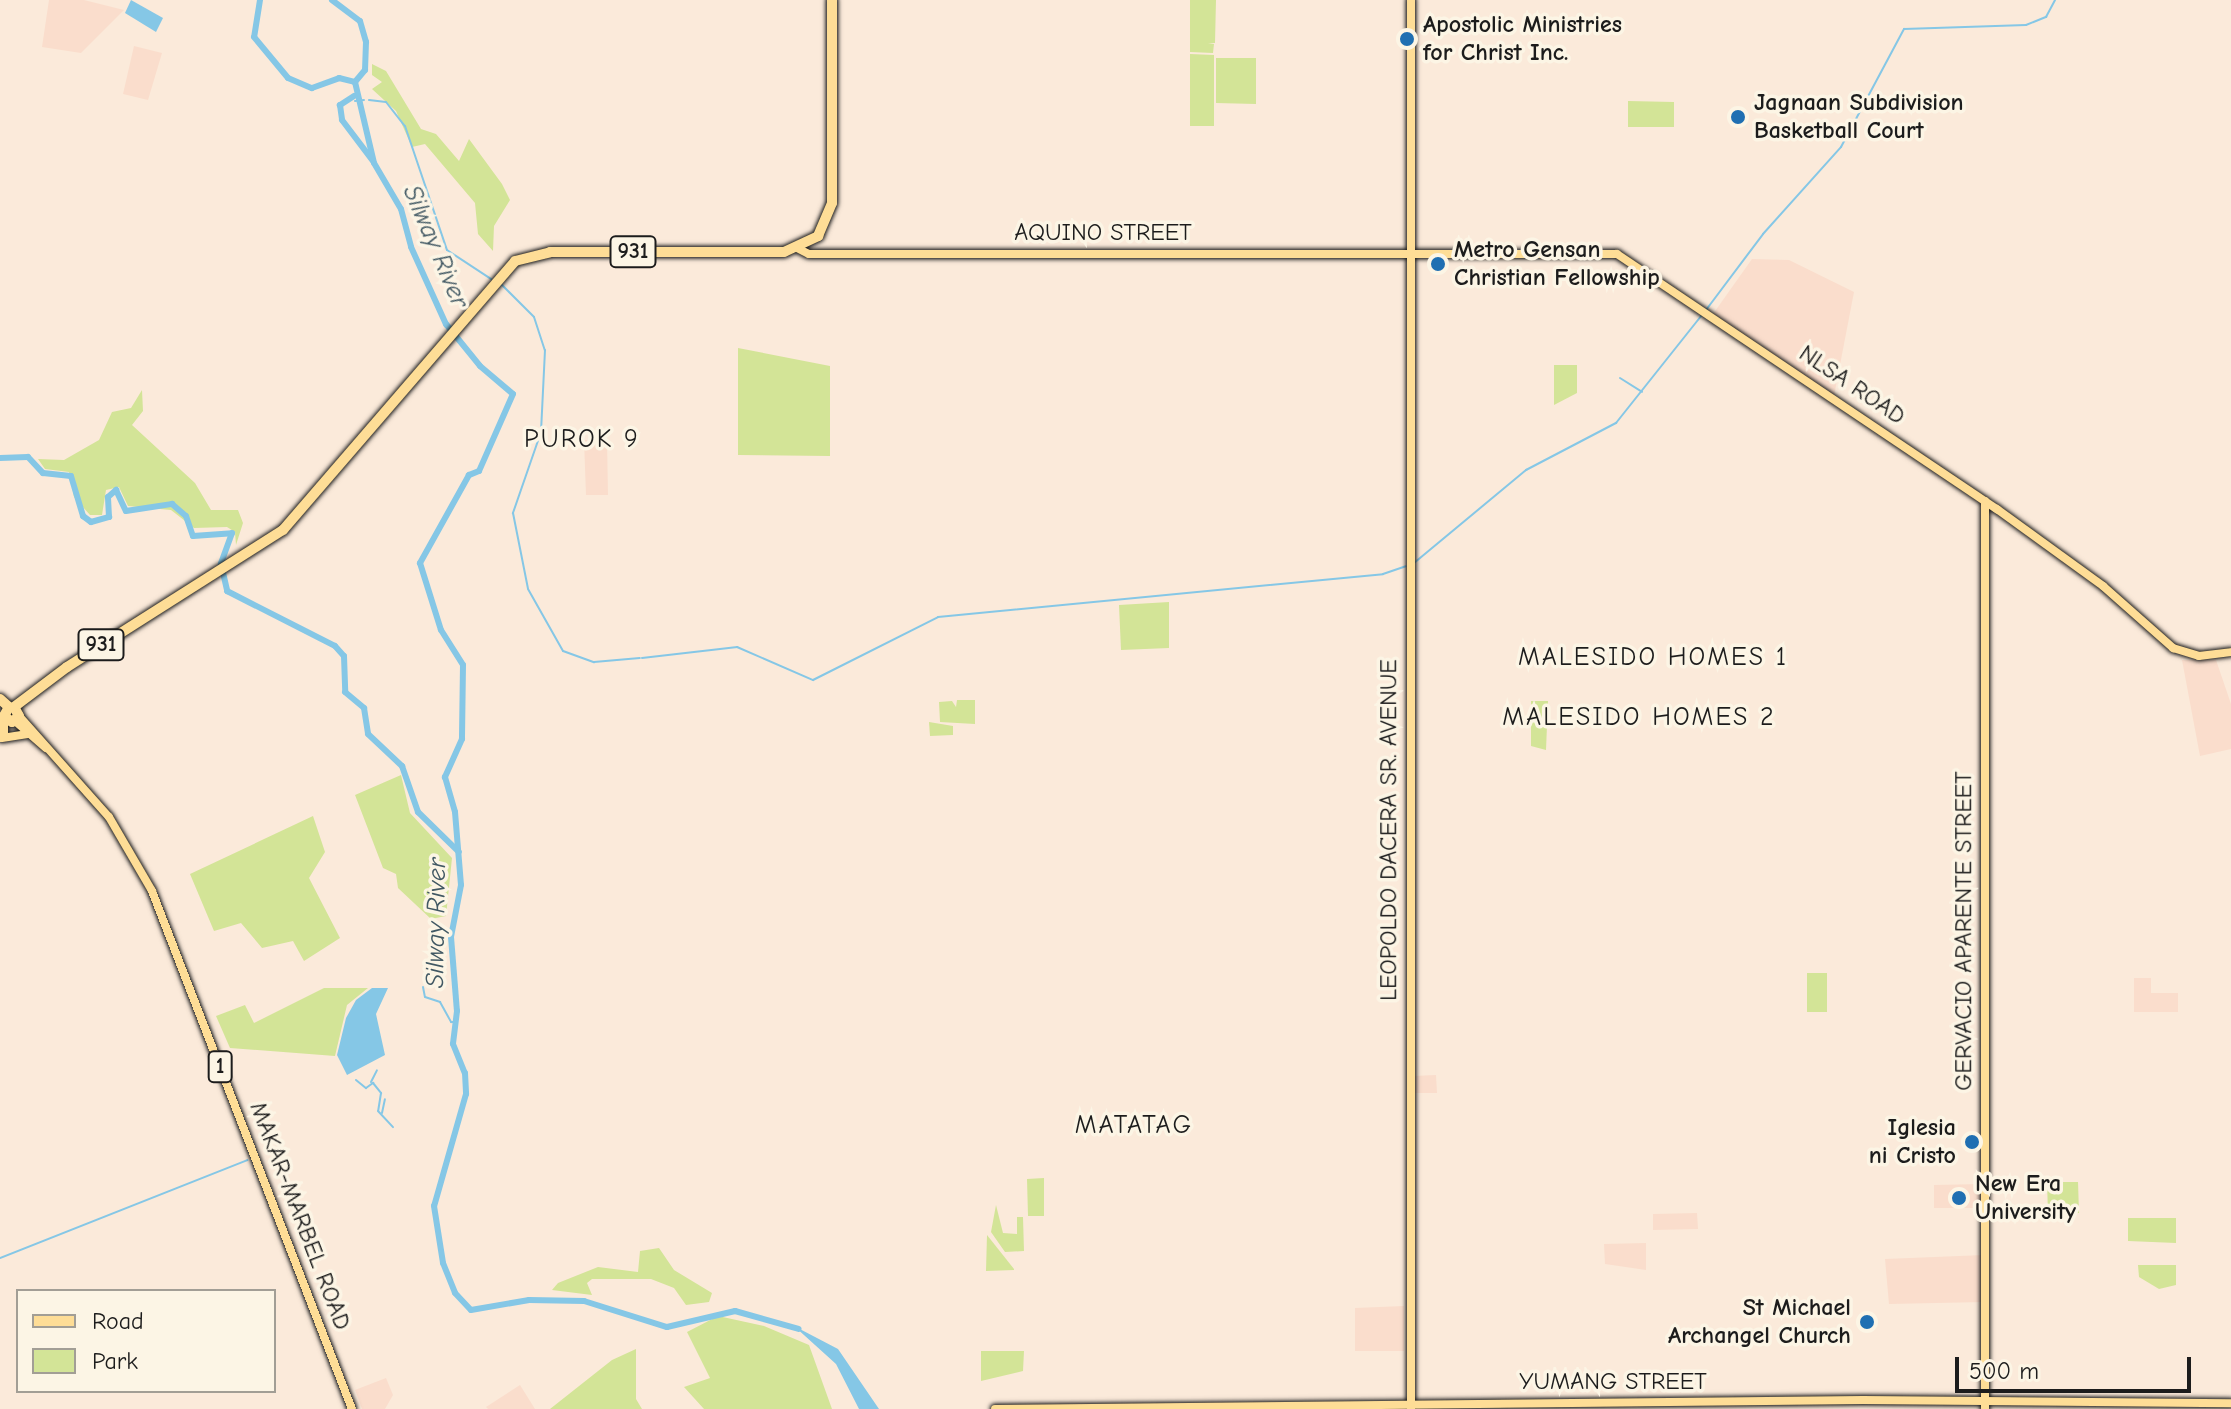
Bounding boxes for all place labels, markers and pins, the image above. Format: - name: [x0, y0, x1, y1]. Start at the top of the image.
- place label: Apostolic Ministries for Christ Inc.: [1423, 11, 1622, 67]
- marker: Apostolic Ministries for Christ Inc.: [1398, 30, 1416, 48]
- place label: Jagnaan Subdivision Basketball Court: [1754, 89, 1964, 145]
- marker: Jagnaan Subdivision Basketball Court: [1729, 108, 1747, 126]
- place label: Metro Gensan Christian Fellowship: [1454, 236, 1660, 292]
- marker: Metro Gensan Christian Fellowship: [1429, 255, 1447, 273]
- place label: Iglesia ni Cristo: [1869, 1114, 1956, 1170]
- marker: Iglesia ni Cristo: [1963, 1133, 1981, 1151]
- place label: New Era University: [1975, 1170, 2076, 1226]
- marker: New Era University: [1950, 1189, 1968, 1207]
- place label: St Michael Archangel Church: [1668, 1294, 1851, 1350]
- marker: St Michael Archangel Church: [1858, 1313, 1876, 1331]

